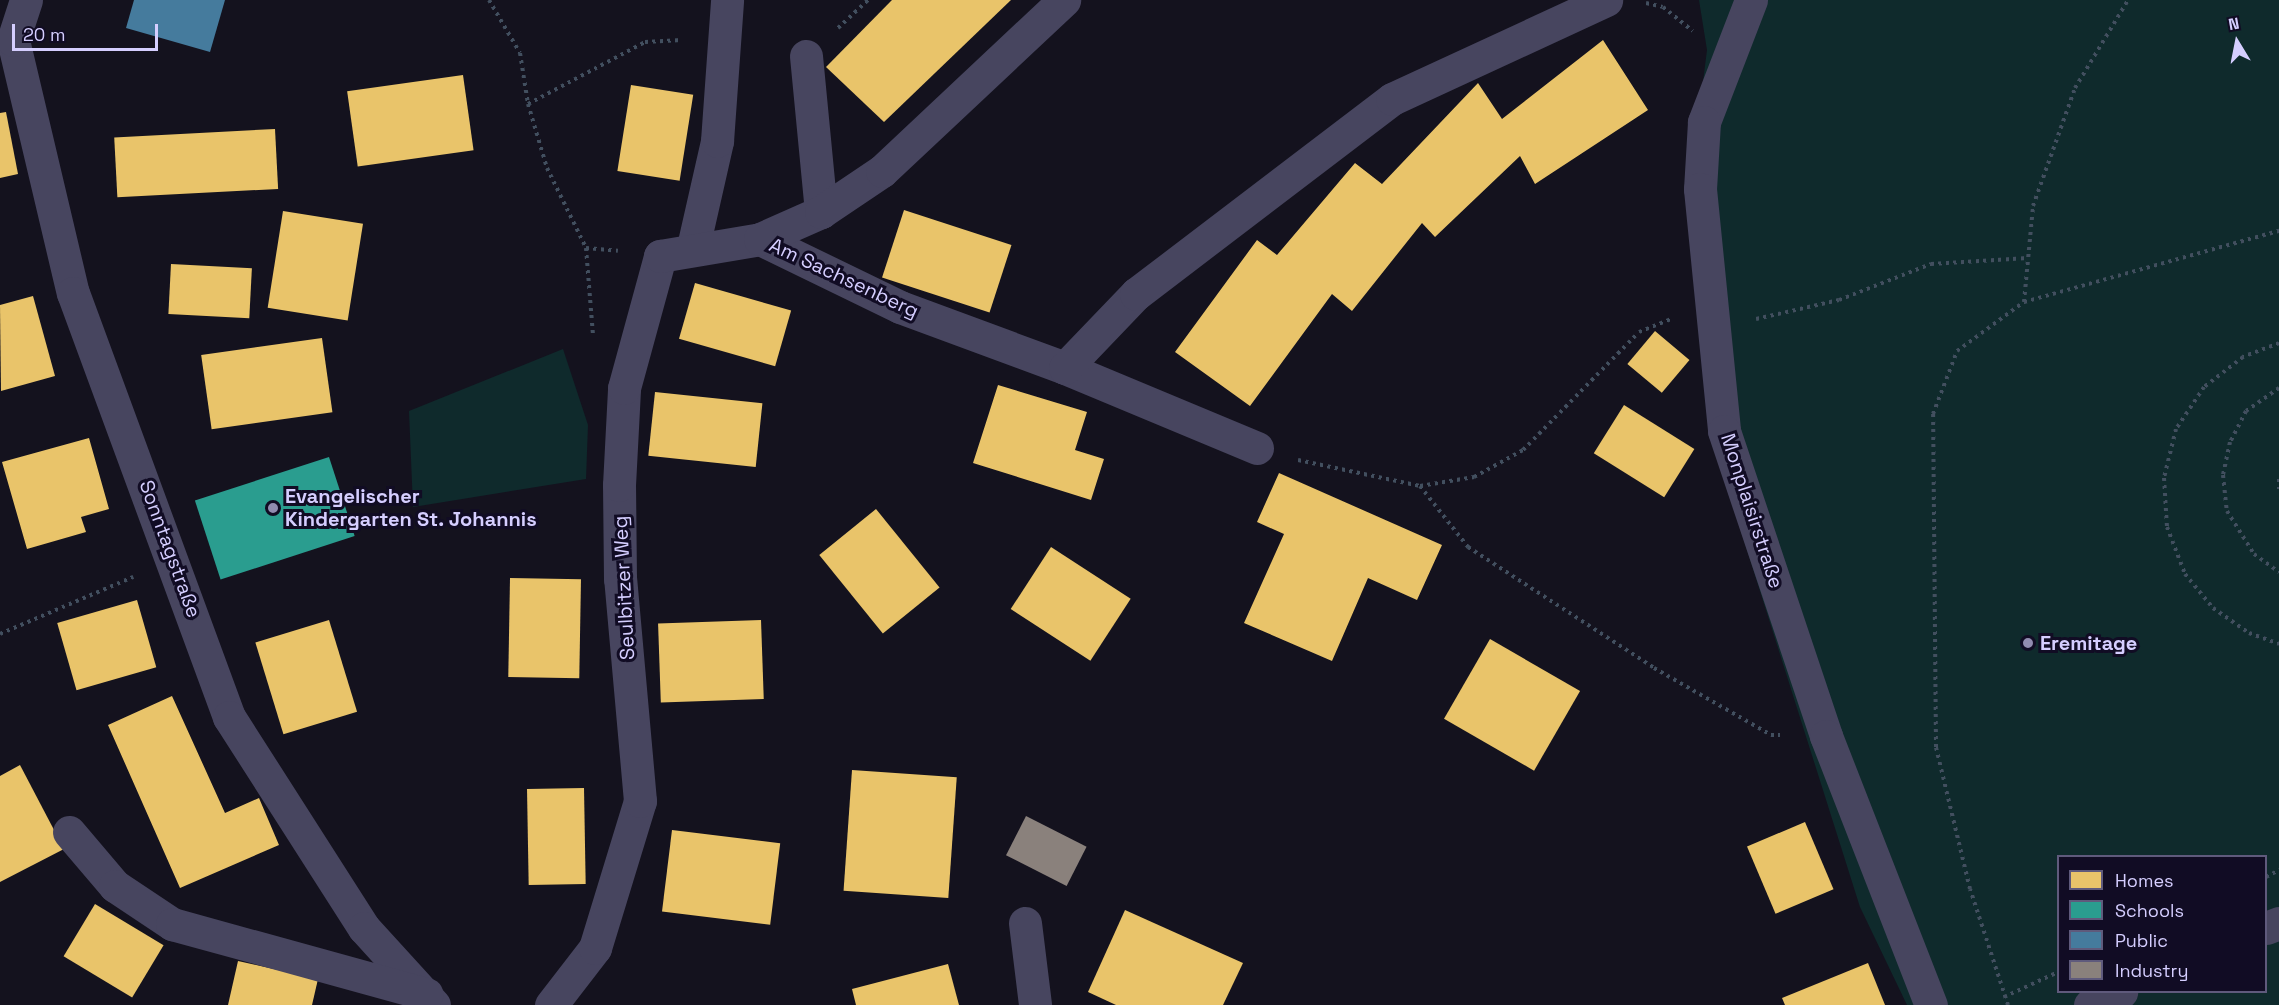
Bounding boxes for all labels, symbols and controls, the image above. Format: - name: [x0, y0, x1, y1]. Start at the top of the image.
- scale bar: [15, 12, 160, 50]
- north arrow: [2207, 12, 2267, 72]
- text: N: [2227, 13, 2241, 35]
- text: 20 m: [23, 23, 66, 46]
- street label: Am Sachsenberg: [766, 233, 922, 323]
- street label: Monplaisirstraße: [1716, 430, 1788, 592]
- street label: Sonntagstraße: [134, 477, 206, 621]
- place label: Evangelischer Kindergarten St. Johannis: [285, 484, 537, 531]
- marker: Evangelischer Kindergarten St. Johannis: [266, 501, 280, 515]
- street label: Seulbitzer Weg: [608, 515, 640, 661]
- place label: Eremitage: [2040, 631, 2137, 655]
- marker: Eremitage: [2021, 636, 2035, 650]
- legend: [2057, 855, 2267, 993]
- text: Homes: [2115, 869, 2174, 892]
- text: Schools: [2115, 899, 2184, 922]
- text: Public: [2115, 929, 2168, 952]
- text: Industry: [2115, 959, 2188, 982]

